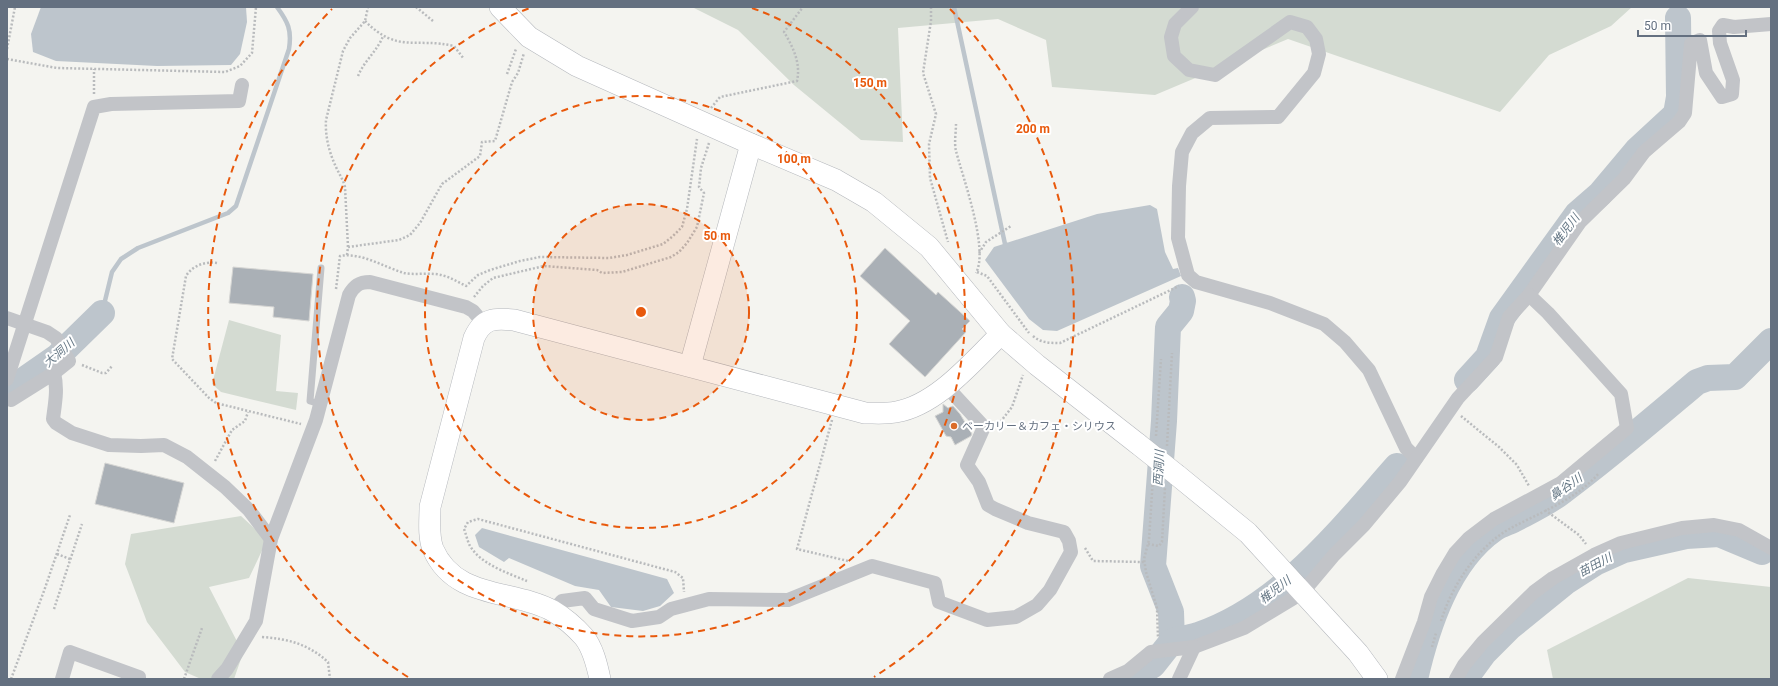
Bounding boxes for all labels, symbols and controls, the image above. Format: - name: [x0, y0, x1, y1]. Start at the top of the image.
- scale bar: [1638, 12, 1746, 38]
- text: 50 m: [1644, 19, 1671, 33]
- text: 150 m: [853, 76, 887, 90]
- text: 200 m: [1016, 122, 1050, 136]
- text: 100 m: [777, 152, 811, 166]
- water label: 椎児川: [1550, 210, 1584, 249]
- text: 50 m: [703, 229, 731, 243]
- centre of rings: [634, 305, 648, 319]
- water label: 大洞川: [41, 335, 79, 370]
- place label: ベーカリー＆カフェ・シリウス: [962, 420, 1116, 433]
- marker: ベーカリー＆カフェ・シリウス: [949, 421, 959, 431]
- water label: 西洞川: [1151, 448, 1167, 486]
- water label: 鼻谷川: [1547, 470, 1586, 503]
- water label: 苗田川: [1576, 549, 1616, 580]
- water label: 椎児川: [1257, 572, 1295, 607]

